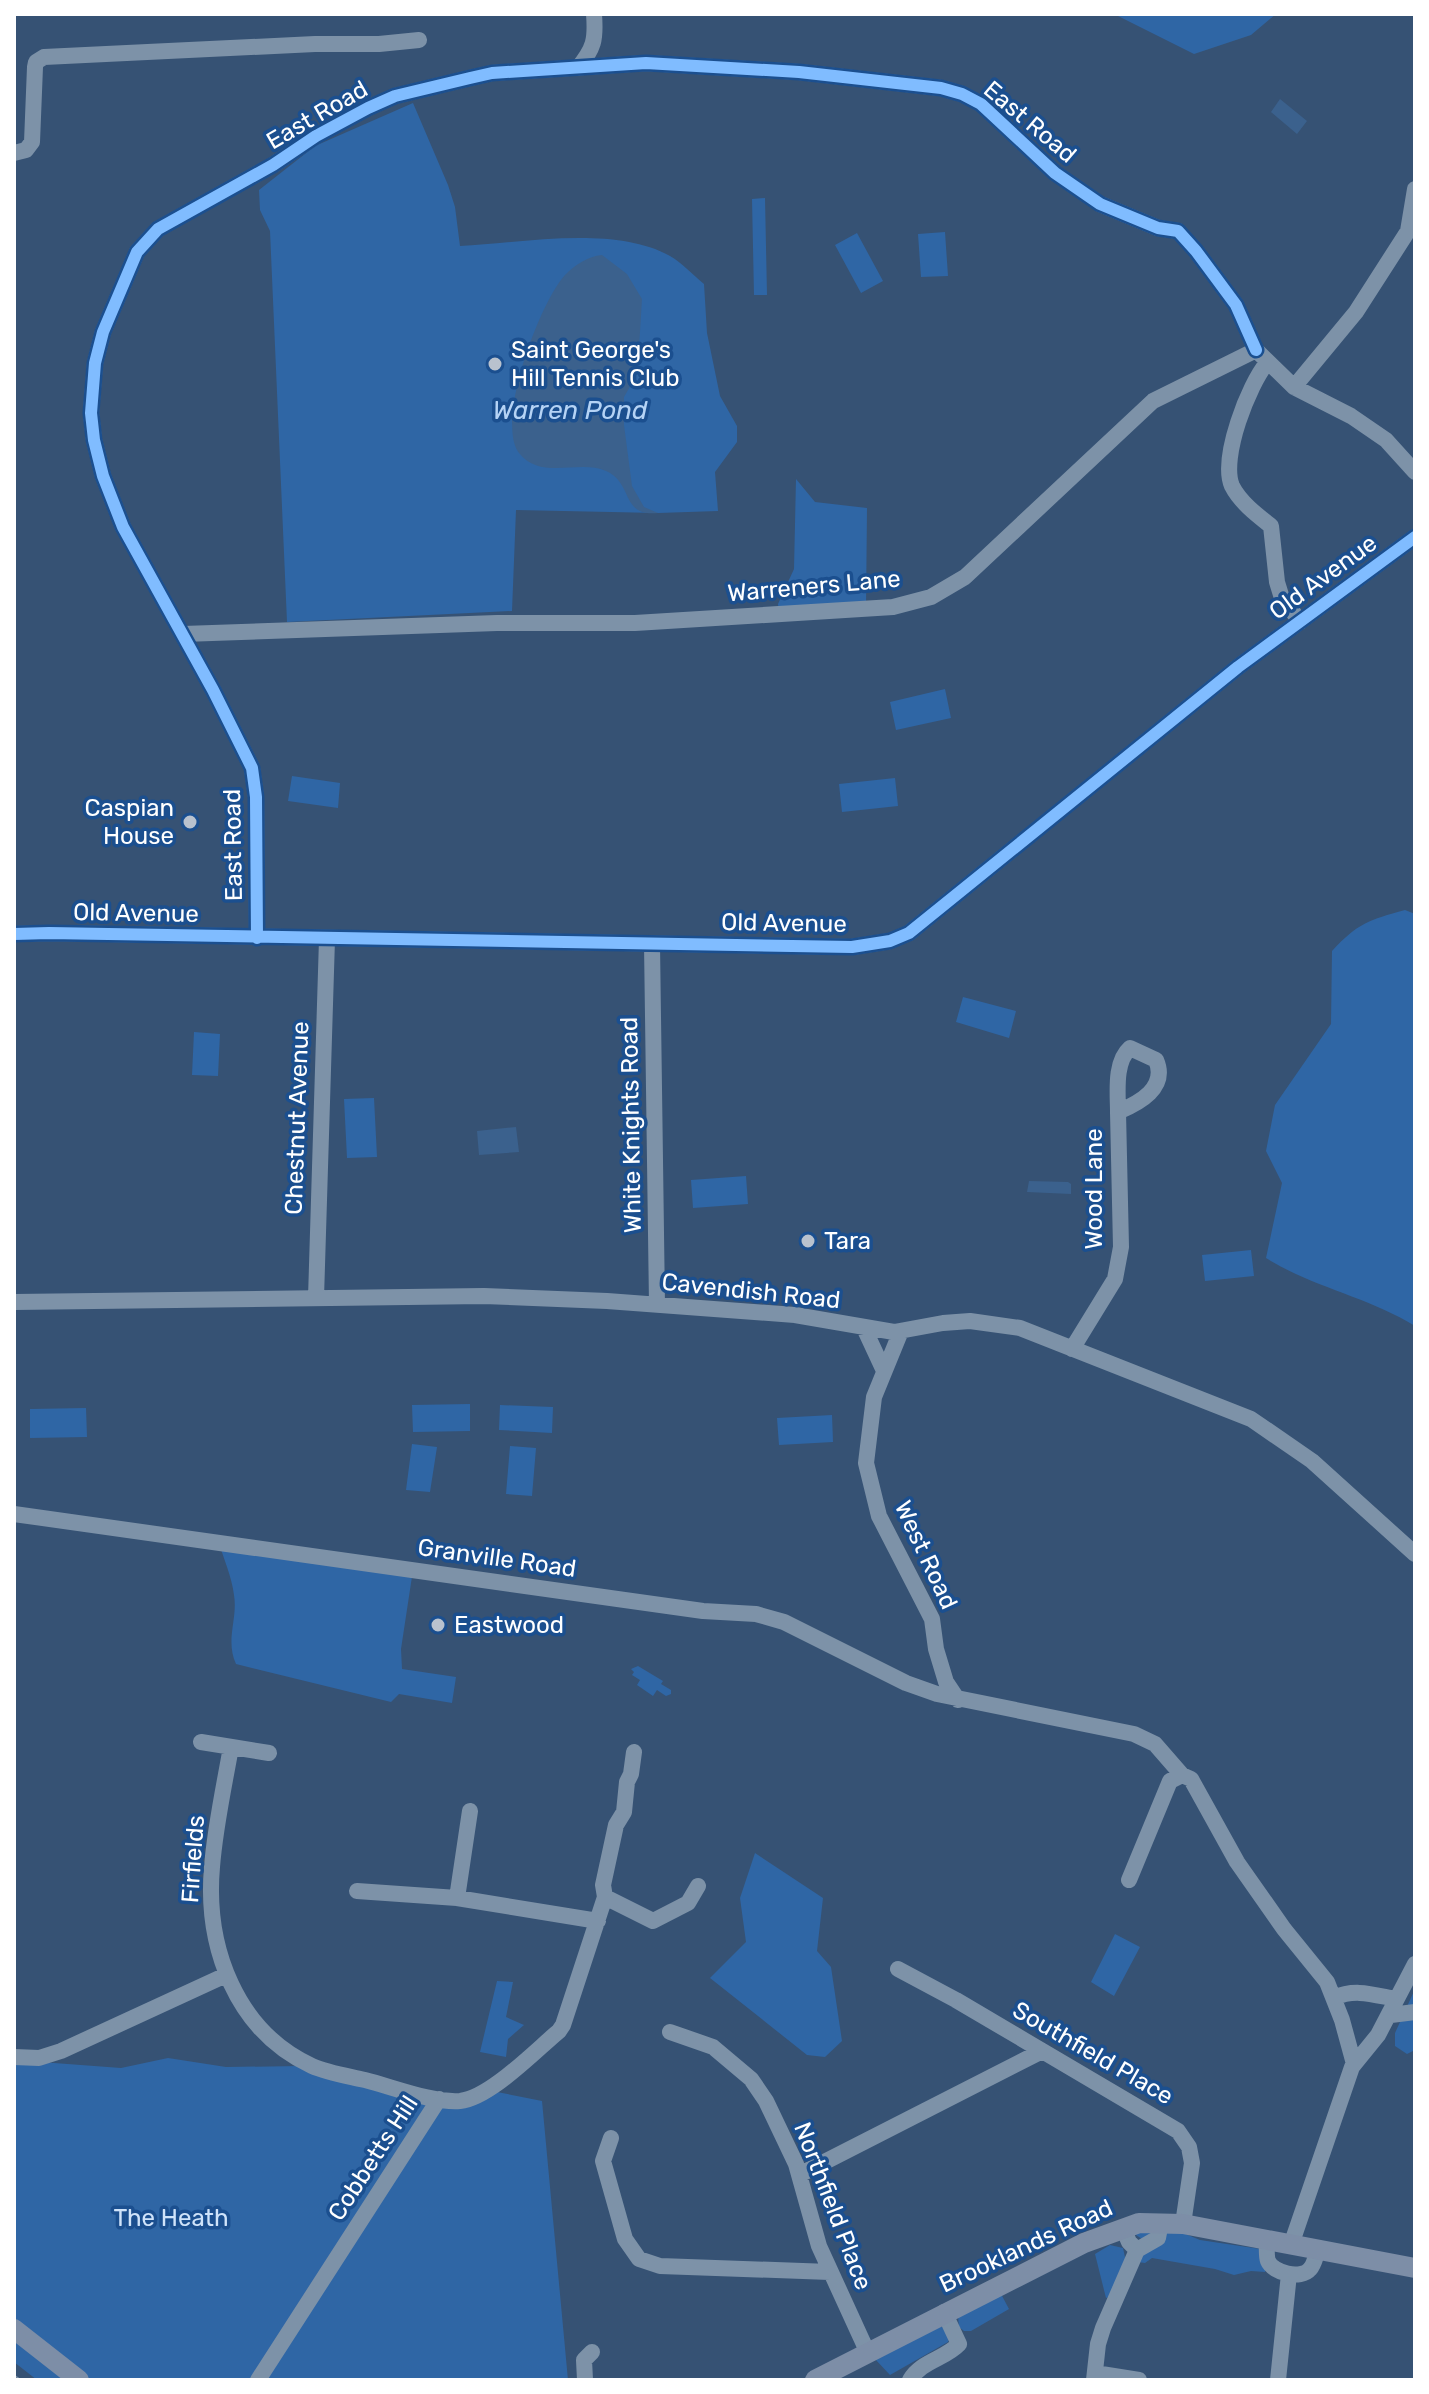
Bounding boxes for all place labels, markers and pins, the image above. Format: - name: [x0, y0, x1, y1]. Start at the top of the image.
- place label: Saint George's Hill Tennis Club: [511, 336, 679, 392]
- marker: Saint George's Hill Tennis Club: [486, 355, 504, 373]
- place label: Caspian House: [85, 794, 174, 850]
- marker: Caspian House: [181, 813, 199, 831]
- place label: Tara: [824, 1227, 871, 1255]
- marker: Tara: [799, 1232, 817, 1250]
- place label: Eastwood: [454, 1611, 564, 1639]
- marker: Eastwood: [429, 1616, 447, 1634]

